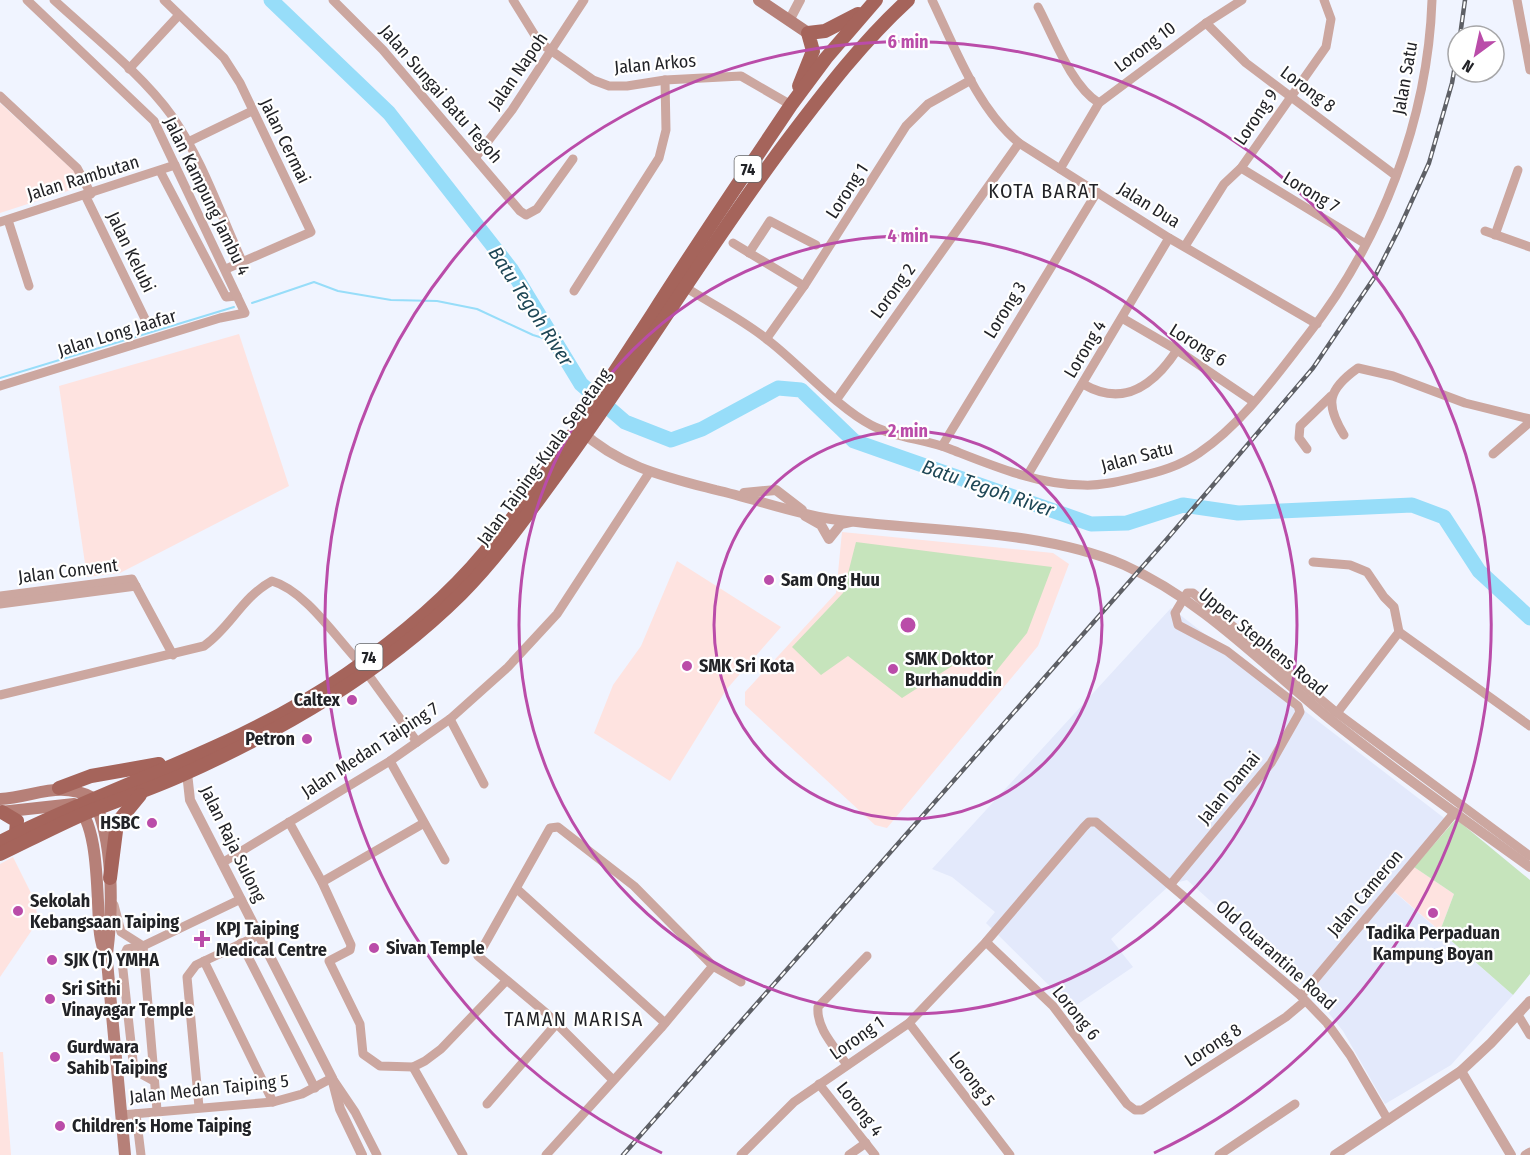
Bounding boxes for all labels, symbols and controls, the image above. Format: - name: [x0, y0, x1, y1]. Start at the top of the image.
- street label: Lorong 10: [1110, 17, 1180, 77]
- street label: Jalan Sungai Batu Tegoh: [375, 20, 507, 168]
- north arrow: [1446, 24, 1506, 84]
- street label: Jalan Napoh: [483, 28, 553, 114]
- text: 6 min: [888, 31, 929, 53]
- street label: Jalan Satu: [1388, 40, 1422, 116]
- street label: Jalan Arkos: [613, 49, 697, 79]
- text: N: [1459, 56, 1477, 77]
- street label: Lorong 8: [1276, 61, 1340, 117]
- street label: Lorong 9: [1229, 85, 1283, 149]
- street label: Jalan Cermai: [255, 95, 315, 187]
- street label: Jalan Kampung Jambu 4: [159, 113, 255, 279]
- street label: Jalan Rambutan: [24, 151, 142, 205]
- road number: 74: [734, 156, 762, 182]
- street label: Lorong 1: [821, 159, 873, 223]
- street label: Lorong 7: [1279, 167, 1343, 217]
- street label: Jalan Dua: [1114, 177, 1184, 233]
- district label: KOTA BARAT: [988, 179, 1100, 203]
- street label: Jalan Kelubi: [102, 208, 160, 296]
- text: 4 min: [888, 225, 928, 247]
- water label: Batu Tegoh River: [484, 242, 579, 371]
- street label: Lorong 2: [866, 259, 920, 323]
- street label: Lorong 3: [979, 278, 1031, 342]
- street label: Jalan Long Jaafar: [55, 304, 180, 361]
- street label: Lorong 4: [1059, 316, 1111, 382]
- street label: Lorong 6: [1165, 319, 1231, 371]
- street label: Jalan Taiping-Kuala Sepetang: [472, 364, 616, 550]
- text: 2 min: [887, 420, 928, 442]
- street label: Jalan Satu: [1099, 437, 1175, 477]
- water label: Batu Tegoh River: [919, 454, 1058, 522]
- street label: Jalan Convent: [17, 554, 119, 588]
- place label: Sam Ong Huu: [781, 569, 880, 591]
- marker: Sam Ong Huu: [762, 573, 776, 587]
- street label: Upper Stephens Road: [1194, 583, 1332, 701]
- centre of rings: [898, 615, 918, 635]
- road number: 74: [356, 644, 382, 670]
- place label: SMK Doktor Burhanuddin: [905, 648, 1002, 691]
- place label: SMK Sri Kota: [699, 655, 795, 677]
- marker: SMK Sri Kota: [680, 659, 694, 673]
- marker: SMK Doktor Burhanuddin: [886, 662, 900, 676]
- place label: Caltex: [294, 689, 341, 711]
- marker: Caltex: [345, 693, 359, 707]
- street label: Jalan Medan Taiping 7: [297, 697, 443, 803]
- place label: Petron: [245, 728, 295, 750]
- marker: Petron: [300, 732, 314, 746]
- street label: Jalan Damai: [1193, 747, 1265, 829]
- street label: Jalan Raja Sulong: [195, 782, 271, 906]
- place label: HSBC: [100, 812, 141, 834]
- marker: HSBC: [145, 816, 159, 830]
- street label: Jalan Cameron: [1323, 845, 1407, 941]
- place label: Sekolah Kebangsaan Taiping: [30, 890, 179, 933]
- street label: Old Quarantine Road: [1212, 895, 1340, 1015]
- marker: Sekolah Kebangsaan Taiping: [11, 904, 25, 918]
- marker: Tadika Perpaduan Kampung Boyan: [1426, 906, 1440, 920]
- place label: KPJ Taiping Medical Centre: [216, 918, 327, 961]
- place label: Tadika Perpaduan Kampung Boyan: [1366, 922, 1500, 965]
- marker: KPJ Taiping Medical Centre: [193, 930, 211, 948]
- place label: Sivan Temple: [386, 937, 485, 959]
- marker: Sivan Temple: [367, 941, 381, 955]
- place label: SJK (T) YMHA: [64, 949, 159, 971]
- marker: SJK (T) YMHA: [45, 953, 59, 967]
- place label: Sri Sithi Vinayagar Temple: [61, 978, 193, 1021]
- street label: Lorong 6: [1047, 981, 1105, 1045]
- marker: Sri Sithi Vinayagar Temple: [43, 992, 57, 1006]
- district label: TAMAN MARISA: [504, 1007, 644, 1031]
- street label: Lorong 1: [826, 1011, 888, 1065]
- street label: Lorong 8: [1180, 1018, 1246, 1072]
- place label: Gurdwara Sahib Taiping: [67, 1036, 167, 1079]
- street label: Lorong 5: [944, 1047, 1000, 1111]
- marker: Gurdwara Sahib Taiping: [48, 1050, 62, 1064]
- street label: Jalan Medan Taiping 5: [128, 1070, 290, 1108]
- street label: Lorong 4: [832, 1077, 888, 1141]
- place label: Children's Home Taiping: [72, 1115, 251, 1137]
- marker: Children's Home Taiping: [53, 1119, 67, 1133]

